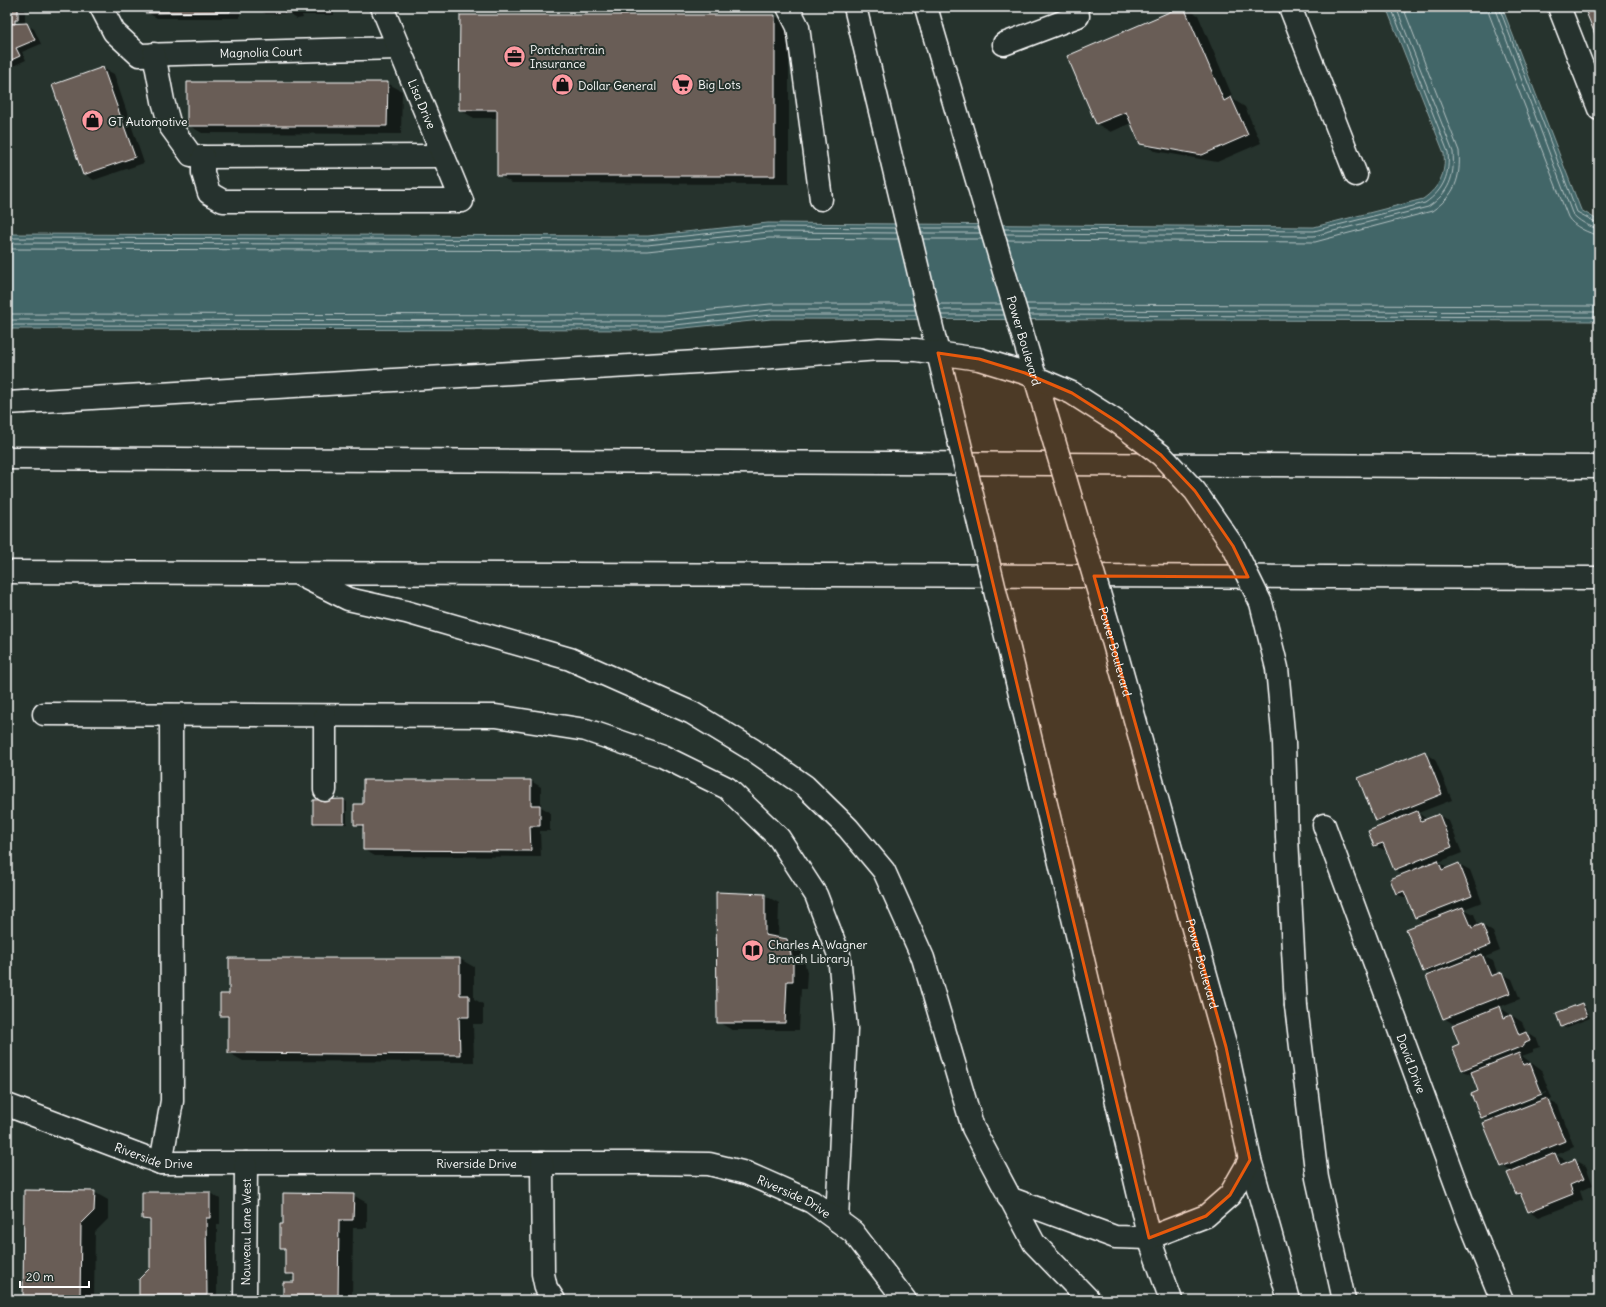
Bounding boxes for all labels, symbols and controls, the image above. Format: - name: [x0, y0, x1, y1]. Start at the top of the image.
- place label: Pontchartrain Insurance: [530, 42, 605, 71]
- street label: Magnolia Court: [219, 43, 302, 60]
- office icon: Pontchartrain Insurance: [501, 43, 527, 69]
- supermarket icon: Big Lots: [670, 71, 696, 97]
- shop icon: Dollar General: [550, 72, 576, 98]
- street label: Lisa Drive: [405, 77, 439, 131]
- place label: Big Lots: [698, 77, 741, 92]
- place label: Dollar General: [578, 78, 656, 93]
- shop icon: GT Automotive: [80, 108, 106, 134]
- place label: GT Automotive: [108, 114, 188, 129]
- street label: Power Boulevard: [1004, 294, 1045, 387]
- street label: Power Boulevard: [1096, 605, 1136, 698]
- street label: Power Boulevard: [1183, 917, 1222, 1010]
- place label: Charles A. Wagner Branch Library: [768, 937, 868, 966]
- library icon: Charles A. Wagner Branch Library: [740, 938, 766, 964]
- street label: David Drive: [1394, 1032, 1429, 1095]
- street label: Riverside Drive: [113, 1139, 193, 1171]
- street label: Riverside Drive: [436, 1156, 517, 1171]
- street label: Riverside Drive: [755, 1171, 834, 1221]
- street label: Nouveau Lane West: [238, 1178, 253, 1286]
- scale bar: [20, 1263, 89, 1289]
- text: 20 m: [26, 1269, 54, 1284]

